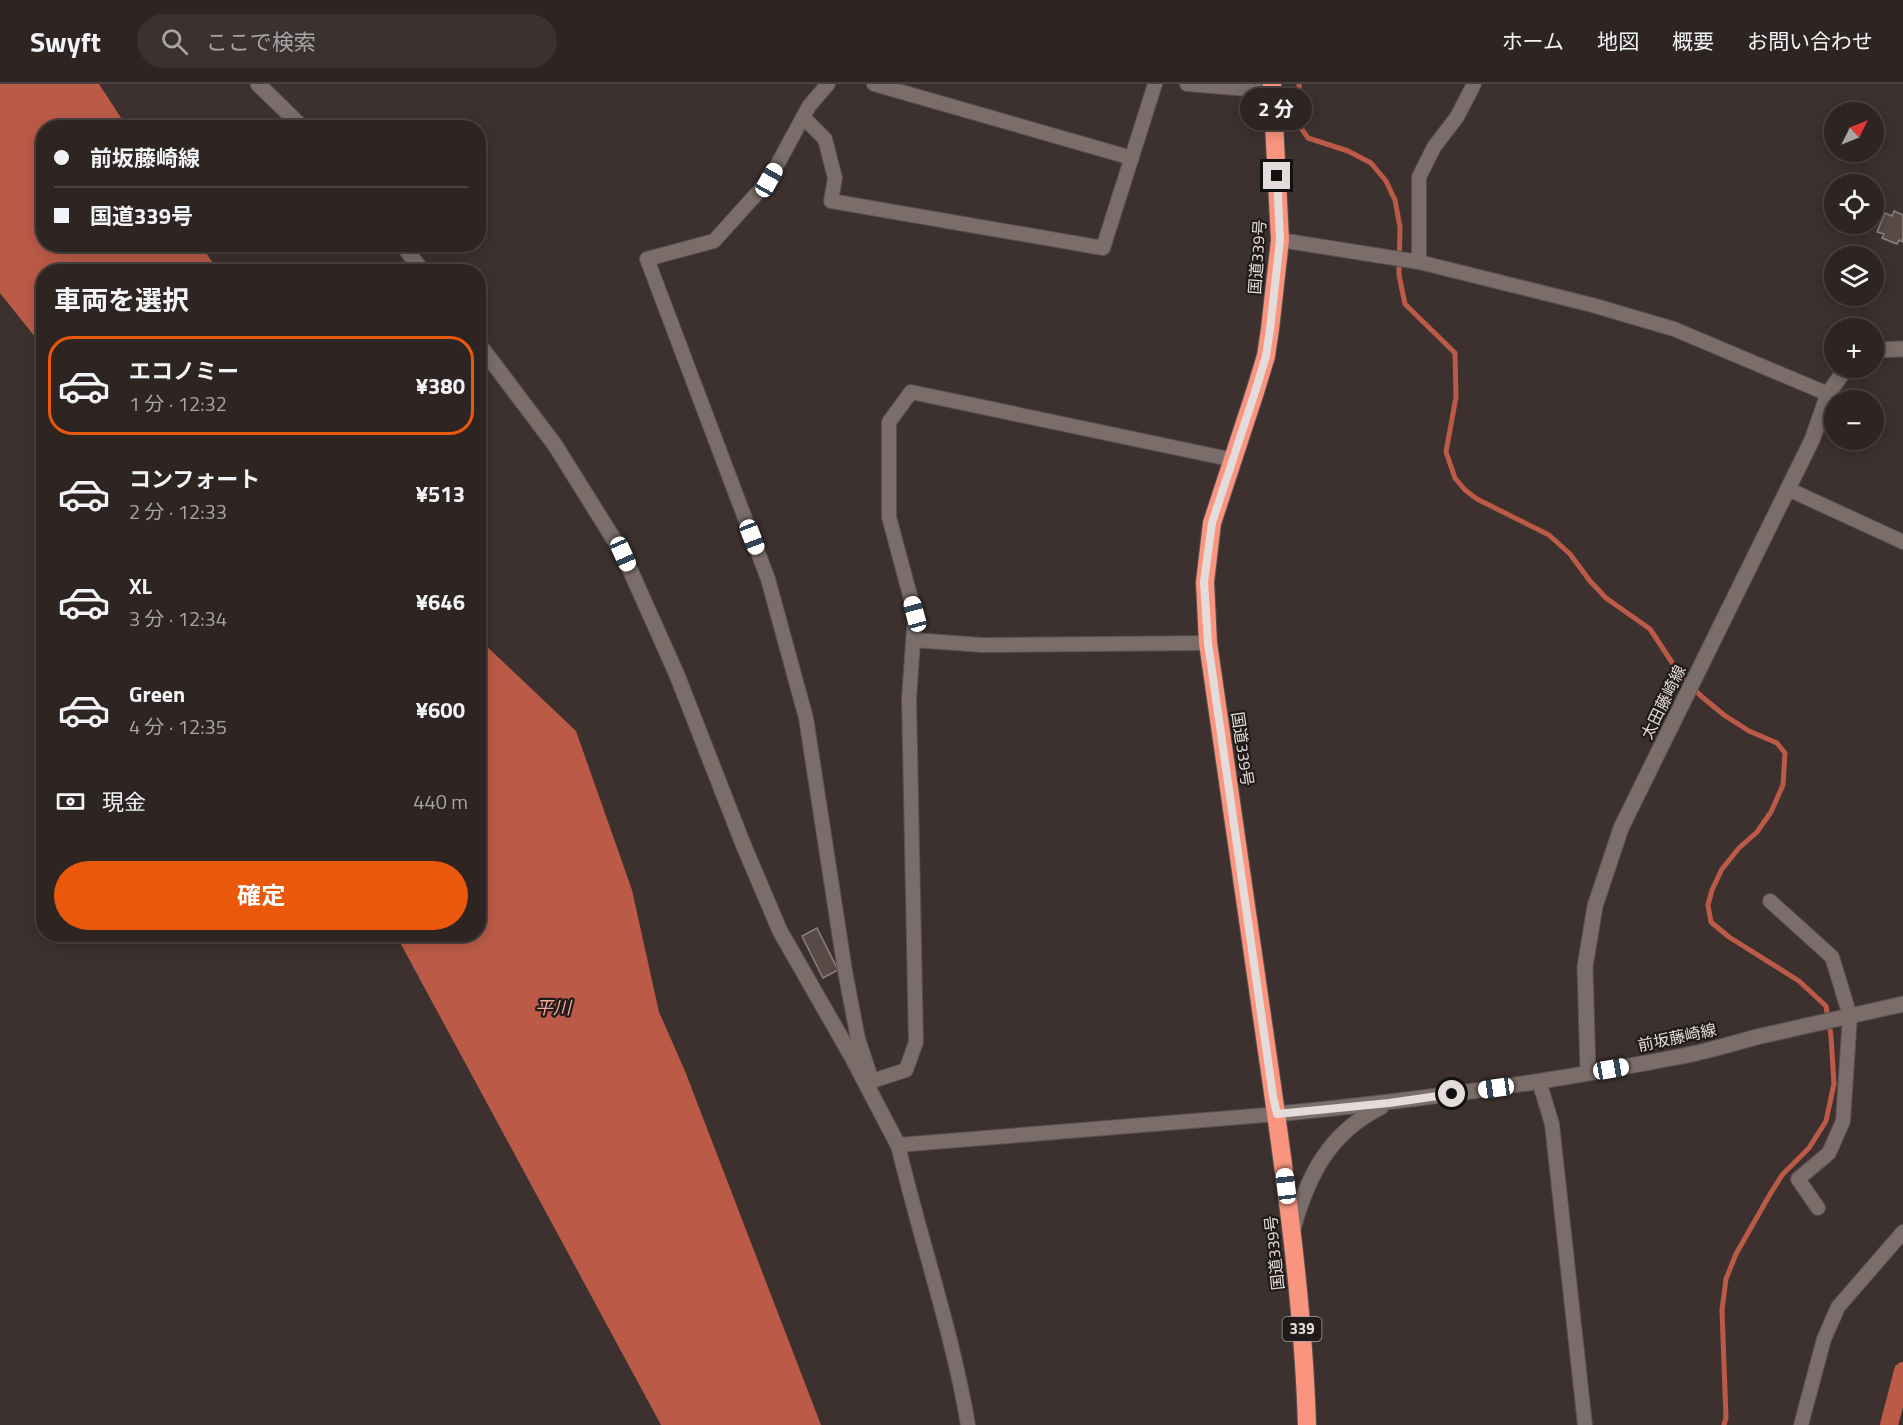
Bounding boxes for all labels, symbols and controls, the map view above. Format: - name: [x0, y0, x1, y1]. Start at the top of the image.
- search box: [137, 14, 557, 68]
- text: Swyft: [30, 20, 101, 63]
- icon: search: [158, 25, 191, 58]
- text: ここで検索: [206, 25, 316, 59]
- text: ホーム: [1502, 25, 1564, 57]
- text: 地図: [1597, 25, 1639, 57]
- text: 概要: [1672, 25, 1714, 57]
- text: お問い合わせ: [1747, 25, 1873, 57]
- callout: 2 分: [1241, 89, 1313, 131]
- text: 2 分: [1258, 93, 1294, 124]
- north arrow: [1824, 102, 1884, 162]
- map controls: [1824, 102, 1884, 450]
- text: 前坂藤崎線: [90, 141, 200, 175]
- car: [752, 160, 786, 200]
- route end: [1263, 162, 1290, 189]
- button: locate: [1824, 174, 1884, 234]
- text: 国道339号: [90, 199, 193, 233]
- street label: 国道339号: [1242, 219, 1272, 295]
- button: layers: [1824, 246, 1884, 306]
- text: 車両を選択: [54, 279, 189, 320]
- button: +: [1824, 318, 1884, 378]
- text: エコノミー: [129, 354, 239, 388]
- icon: car: [57, 359, 111, 413]
- text: ¥380: [416, 369, 465, 403]
- text: 1 分 · 12:32: [129, 388, 227, 419]
- button: −: [1824, 390, 1884, 450]
- text: コンフォート: [129, 462, 260, 496]
- icon: car: [57, 467, 111, 521]
- text: ¥513: [416, 477, 465, 511]
- text: 2 分 · 12:33: [129, 496, 227, 527]
- car: [737, 517, 767, 557]
- car: [607, 534, 639, 574]
- text: XL: [129, 569, 152, 603]
- icon: car: [57, 575, 111, 629]
- text: ¥646: [416, 585, 465, 619]
- car: [902, 594, 928, 634]
- text: 3 分 · 12:34: [129, 603, 227, 634]
- street label: 太田藤崎線: [1635, 661, 1691, 743]
- text: Green: [129, 677, 185, 711]
- icon: car: [57, 683, 111, 737]
- text: ¥600: [416, 693, 465, 727]
- street label: 国道339号: [1226, 710, 1260, 788]
- text: 4 分 · 12:35: [129, 711, 227, 742]
- icon: cash: [54, 785, 87, 818]
- text: 現金: [102, 785, 146, 819]
- text: 440 m: [413, 786, 468, 817]
- button: 確定: [54, 861, 468, 930]
- water label: 平川: [535, 994, 573, 1021]
- street label: 前坂藤崎線: [1635, 1017, 1719, 1057]
- car: [1592, 1057, 1630, 1081]
- car: [1477, 1077, 1515, 1099]
- route start: [1438, 1080, 1465, 1107]
- car: [1275, 1167, 1297, 1205]
- street label: 国道339号: [1258, 1215, 1290, 1291]
- road number: 339: [1282, 1317, 1322, 1341]

